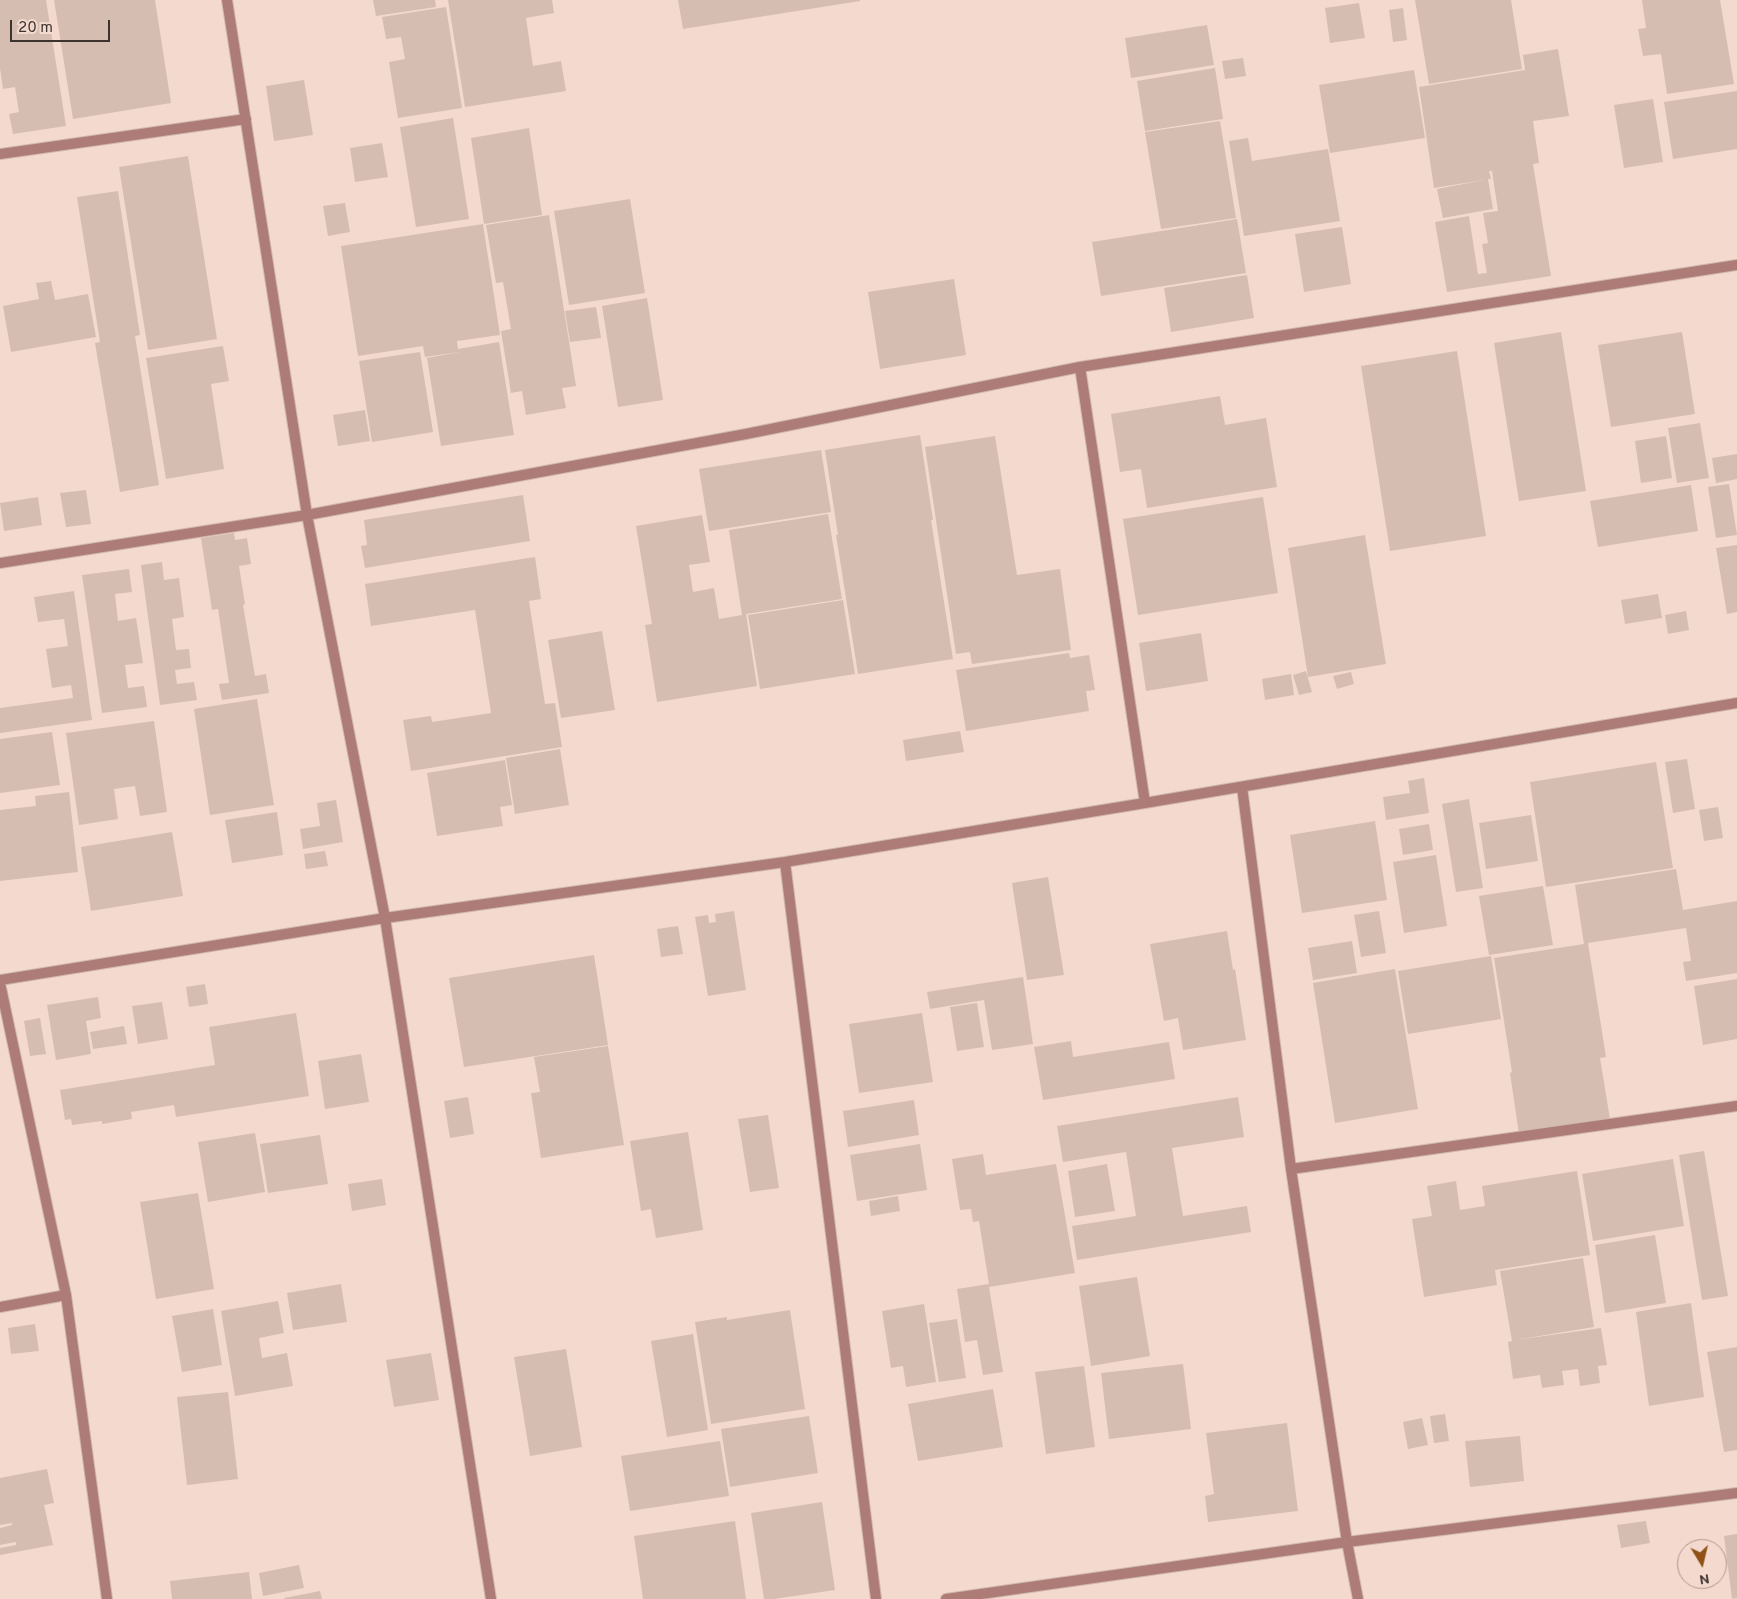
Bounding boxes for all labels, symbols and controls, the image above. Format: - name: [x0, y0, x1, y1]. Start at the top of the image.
- scale bar: [12, 10, 112, 42]
- text: 20 m: [18, 19, 53, 38]
- north arrow: [1677, 1539, 1727, 1589]
- text: N: [1698, 1569, 1711, 1588]

